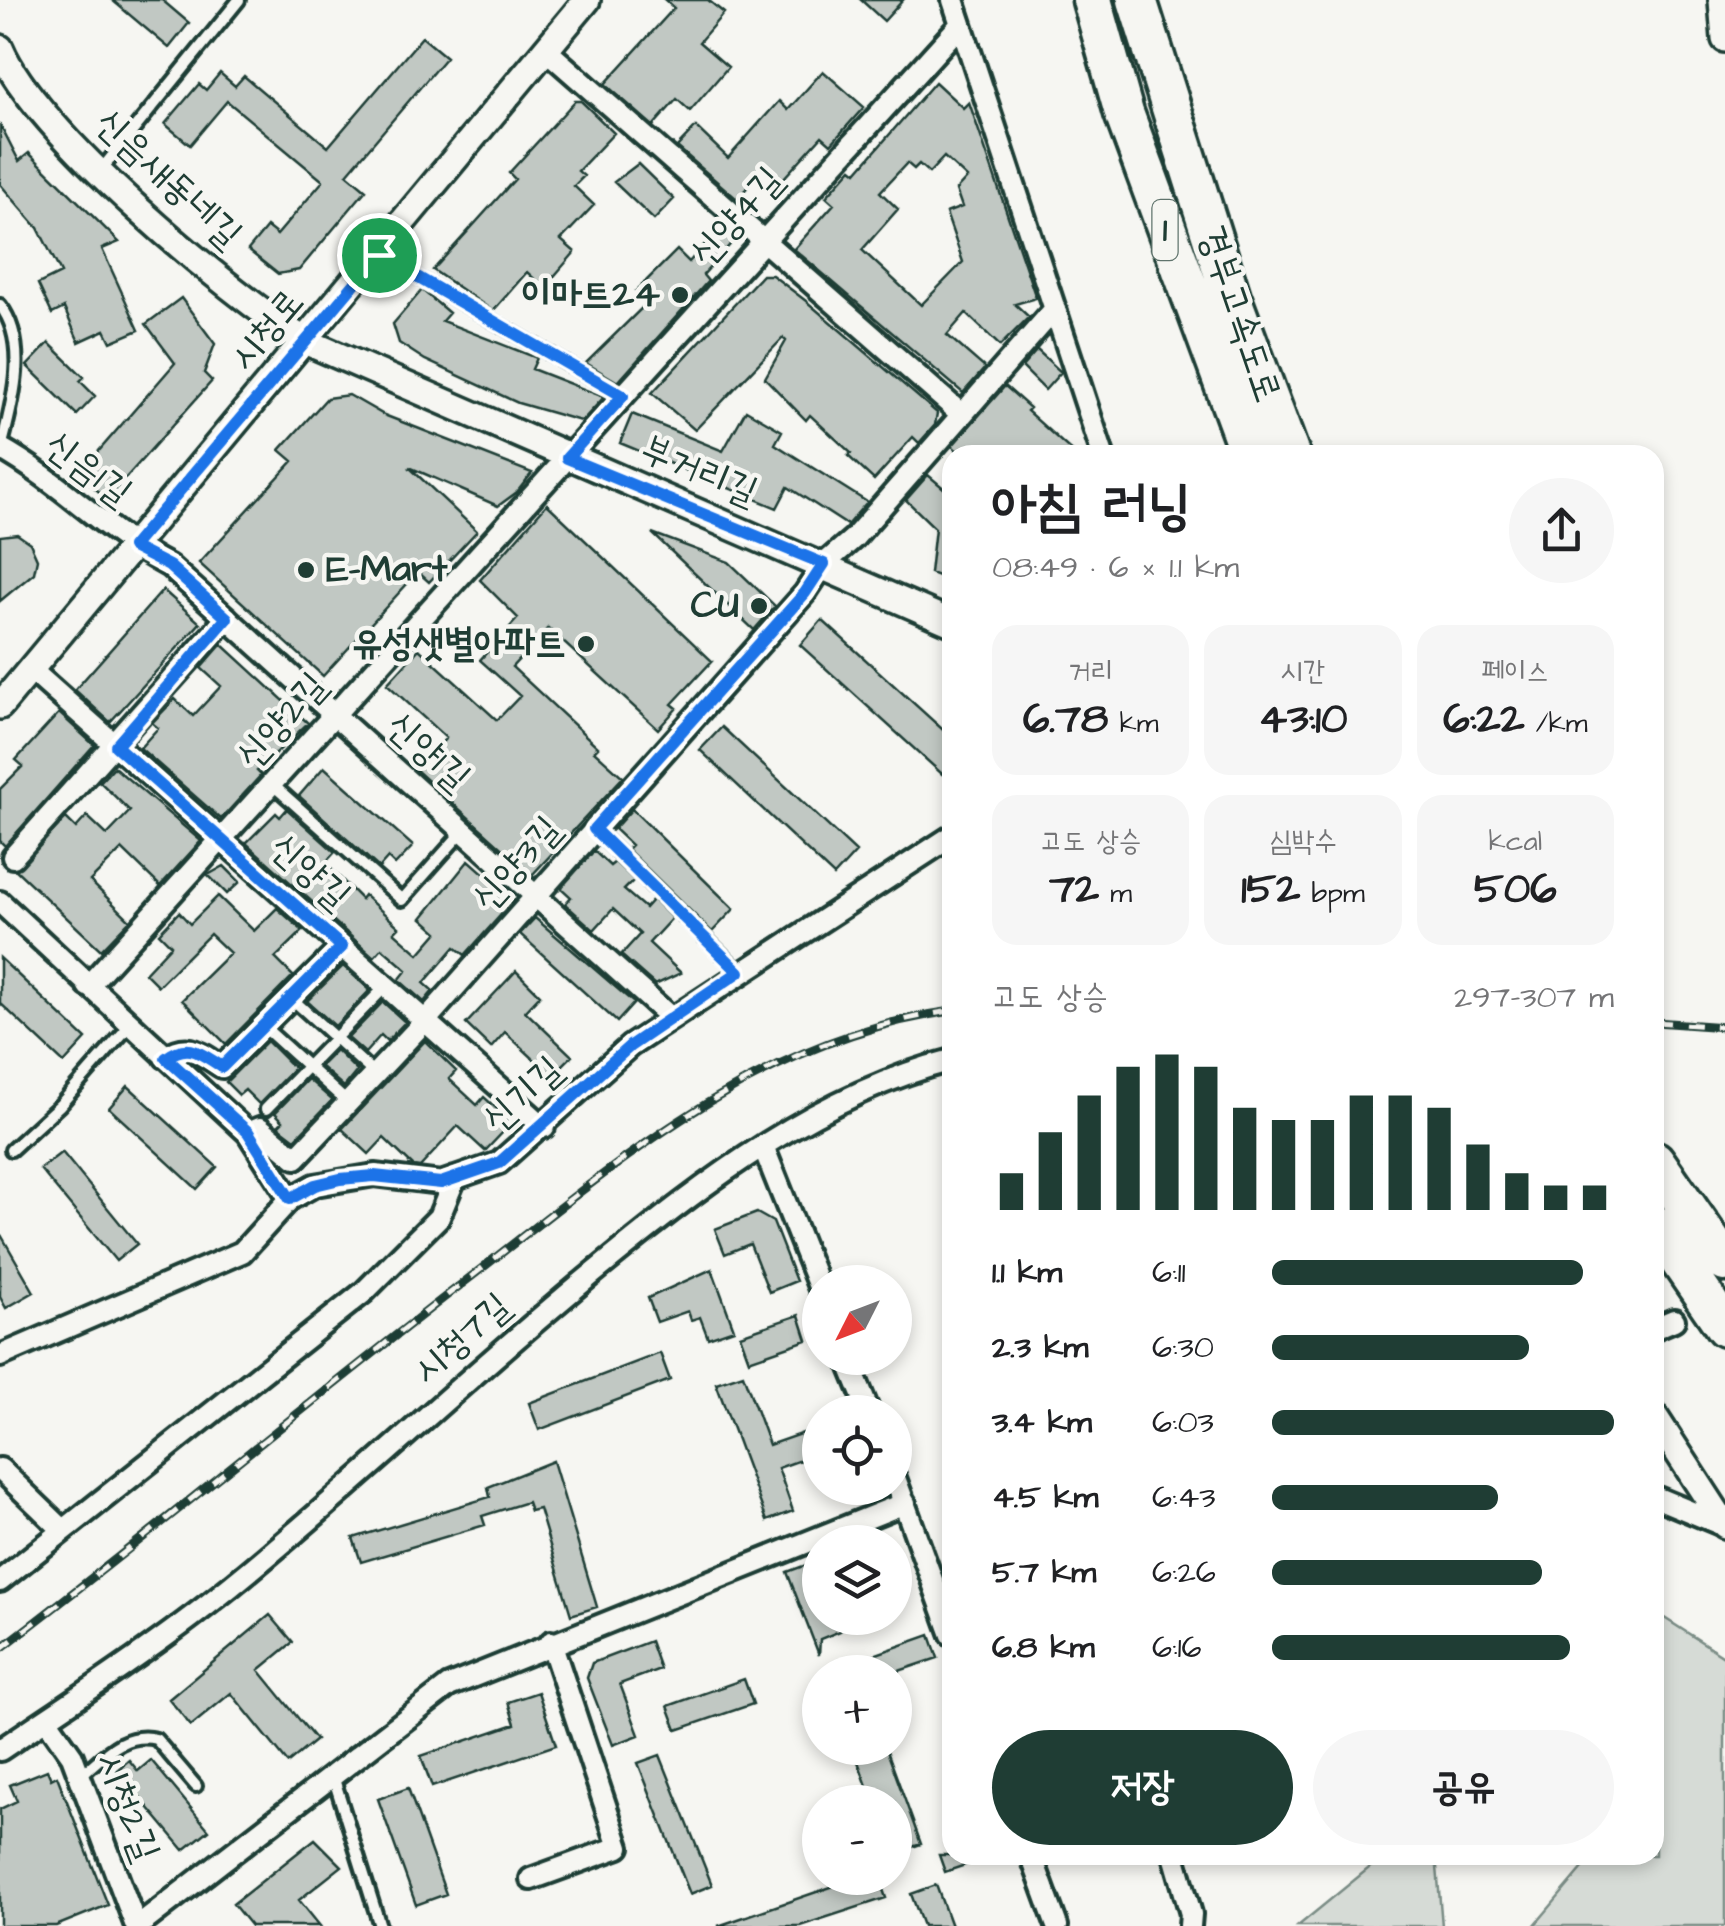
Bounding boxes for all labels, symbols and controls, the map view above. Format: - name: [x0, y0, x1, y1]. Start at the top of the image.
- street label: 신음새동네길: [83, 97, 253, 261]
- street label: 신양4길: [678, 156, 796, 278]
- road number: 1: [1152, 200, 1178, 260]
- pin: [337, 213, 422, 298]
- street label: 경부고속도로: [1185, 219, 1293, 409]
- icon: arrive: [352, 228, 407, 283]
- place label: 이마트24: [521, 269, 660, 321]
- street label: 시청로: [218, 278, 316, 382]
- marker: 이마트24: [669, 284, 691, 306]
- street label: 신음1길: [34, 419, 142, 519]
- street label: 부거리길: [633, 423, 765, 519]
- text: 아침 러닝: [992, 469, 1191, 545]
- button: share: [1509, 478, 1614, 583]
- place label: E-Mart: [326, 544, 448, 596]
- text: 08:49 · 6 × 1.1 km: [992, 545, 1239, 590]
- marker: E-Mart: [295, 559, 317, 581]
- place label: CU: [691, 580, 739, 632]
- marker: CU: [748, 595, 770, 617]
- place label: 유성샛별아파트: [352, 618, 566, 670]
- marker: 유성샛별아파트: [575, 633, 597, 655]
- text: 거리: [1068, 652, 1113, 691]
- text: 시간: [1280, 652, 1326, 691]
- text: 페이스: [1482, 652, 1549, 691]
- street label: 신양2길: [225, 661, 339, 781]
- text: 6.78: [1023, 691, 1108, 749]
- text: 43:10: [1259, 691, 1347, 749]
- text: 6:22: [1443, 691, 1525, 749]
- street label: 신양1길: [375, 700, 481, 804]
- text: km: [1108, 704, 1158, 743]
- text: /km: [1525, 704, 1588, 743]
- street label: 신양3길: [461, 805, 573, 923]
- street label: 신양길: [259, 822, 361, 922]
- text: 고도 상승: [1040, 822, 1141, 861]
- text: 심박수: [1269, 822, 1337, 861]
- text: kcal: [1489, 822, 1542, 861]
- text: 72: [1049, 861, 1099, 919]
- text: 152: [1241, 861, 1300, 919]
- text: 506: [1474, 861, 1557, 919]
- text: m: [1099, 874, 1132, 913]
- text: bpm: [1300, 874, 1365, 913]
- text: 고도 상승: [992, 975, 1108, 1020]
- text: 297–307 m: [1454, 975, 1614, 1020]
- street label: 신기길: [472, 1045, 574, 1145]
- text: 1.1 km: [992, 1250, 1062, 1295]
- text: 6:11: [1152, 1250, 1186, 1295]
- north arrow: [802, 1265, 912, 1375]
- map controls: [802, 1265, 912, 1895]
- street label: 시청7길: [401, 1282, 523, 1396]
- text: 2.3 km: [992, 1325, 1088, 1370]
- text: 6:30: [1152, 1325, 1214, 1370]
- button: locate: [802, 1395, 912, 1505]
- text: 3.4 km: [992, 1400, 1092, 1445]
- text: 6:03: [1152, 1400, 1214, 1445]
- text: 4.5 km: [992, 1475, 1098, 1520]
- text: 6:43: [1152, 1475, 1215, 1520]
- button: layers: [802, 1525, 912, 1635]
- text: 5.7 km: [992, 1550, 1096, 1595]
- text: 6:26: [1152, 1550, 1216, 1595]
- text: 6.8 km: [992, 1625, 1095, 1670]
- text: 6:16: [1152, 1625, 1202, 1670]
- button: +: [802, 1655, 912, 1765]
- button: 저장: [992, 1730, 1293, 1845]
- button: 공유: [1313, 1730, 1614, 1845]
- street label: 시청2길: [82, 1745, 172, 1869]
- button: −: [802, 1785, 912, 1895]

